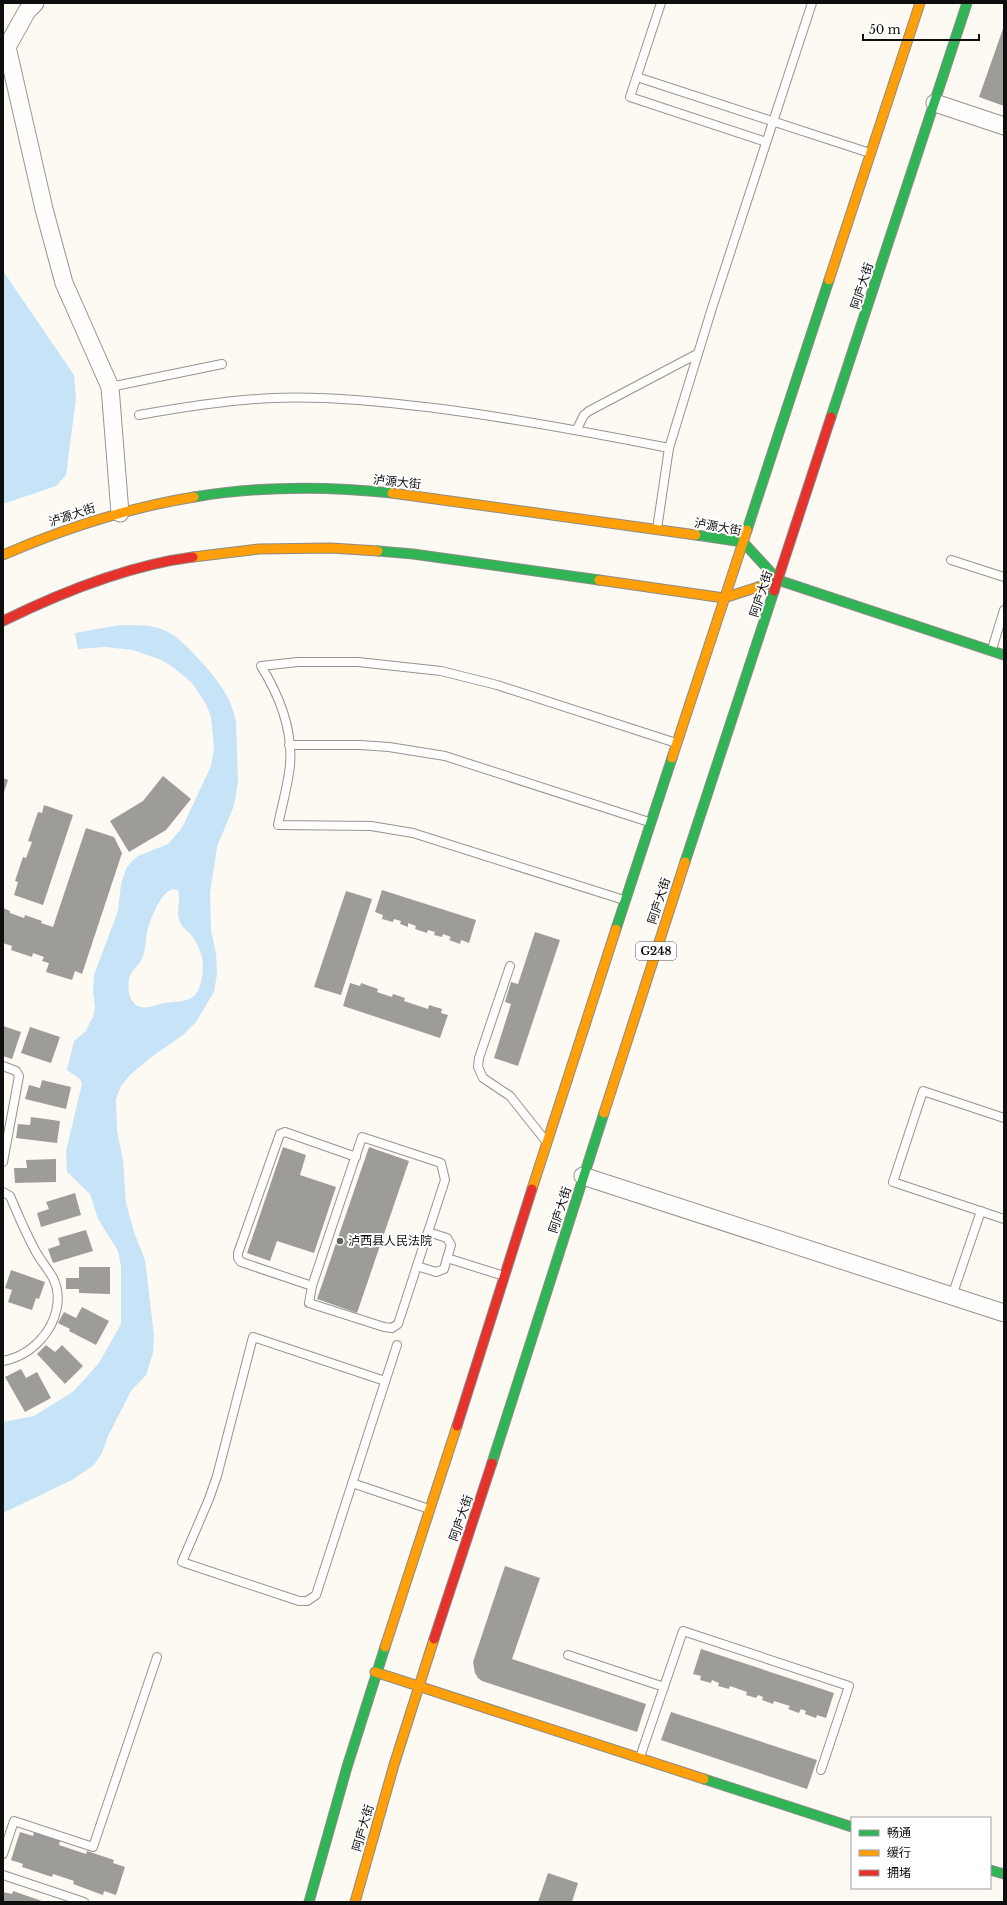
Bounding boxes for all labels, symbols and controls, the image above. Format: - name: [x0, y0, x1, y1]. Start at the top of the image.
- scale bar: [863, 16, 979, 42]
- text: 50 m: [869, 22, 901, 37]
- street label: 阿庐大街: [847, 261, 876, 311]
- street label: 泸源大街: [372, 472, 422, 491]
- street label: 泸源大街: [47, 500, 97, 529]
- street label: 泸源大街: [693, 515, 743, 538]
- street label: 阿庐大街: [746, 569, 775, 619]
- street label: 阿庐大街: [644, 876, 673, 926]
- road number: G248: [636, 942, 676, 960]
- street label: 阿庐大街: [545, 1185, 574, 1235]
- place label: 泸西县人民法院: [348, 1233, 432, 1248]
- marker: 泸西县人民法院: [335, 1236, 345, 1246]
- street label: 阿庐大街: [446, 1493, 475, 1543]
- street label: 阿庐大街: [349, 1803, 376, 1853]
- legend: [851, 1817, 991, 1889]
- text: 畅通: [887, 1825, 911, 1840]
- text: 缓行: [887, 1845, 911, 1860]
- text: 拥堵: [887, 1865, 911, 1880]

